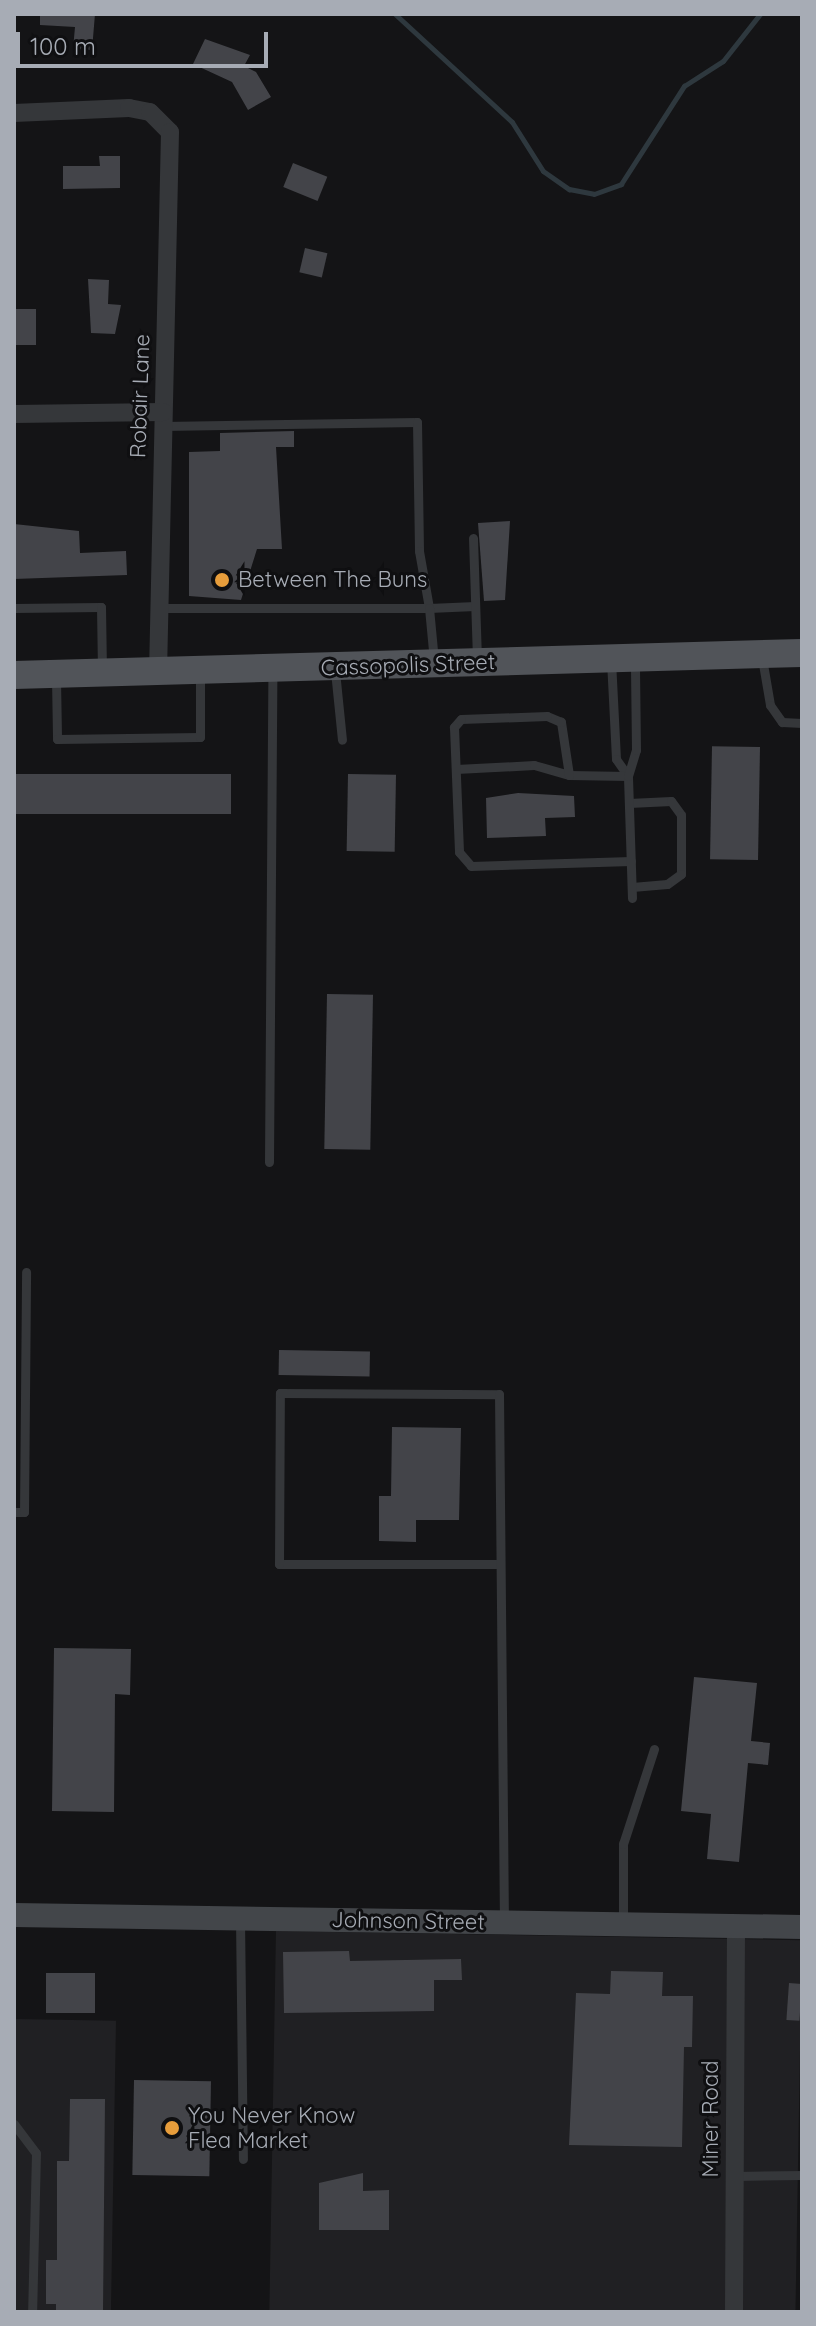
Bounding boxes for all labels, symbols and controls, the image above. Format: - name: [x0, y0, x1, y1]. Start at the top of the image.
- scale bar: [20, 16, 272, 66]
- text: 100 m: [30, 31, 96, 61]
- street label: Robair Lane: [125, 334, 155, 458]
- place label: Between The Buns: [238, 567, 427, 593]
- marker: Between The Buns: [213, 571, 231, 589]
- street label: Cassopolis Street: [320, 649, 496, 681]
- street label: Johnson Street: [331, 1906, 485, 1936]
- street label: Miner Road: [698, 2060, 724, 2178]
- place label: You Never Know Flea Market: [188, 2102, 355, 2154]
- marker: You Never Know Flea Market: [163, 2119, 181, 2137]

